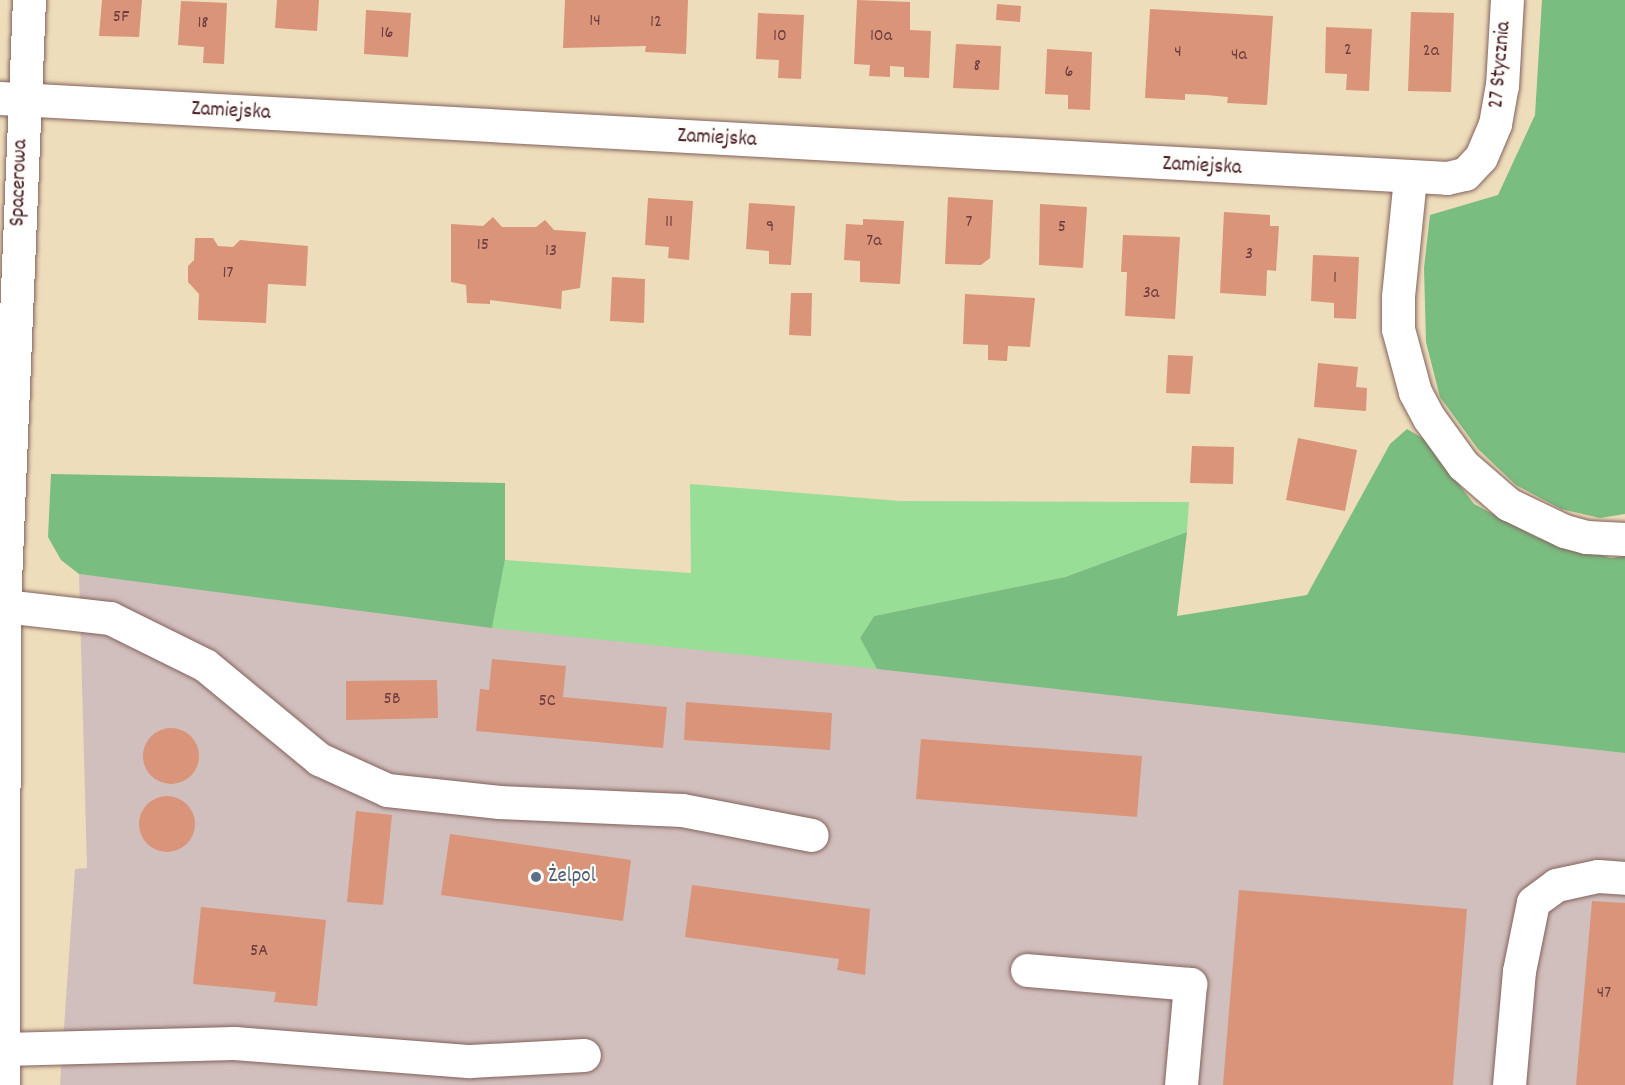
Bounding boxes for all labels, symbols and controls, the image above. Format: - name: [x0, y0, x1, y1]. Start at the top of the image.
- house number: 5F: [113, 7, 129, 29]
- house number: 14: [589, 11, 601, 33]
- house number: 12: [650, 12, 662, 34]
- house number: 18: [197, 13, 209, 35]
- street label: 27 Stycznia: [1485, 20, 1517, 110]
- house number: 16: [381, 23, 393, 45]
- house number: 10: [773, 26, 787, 48]
- house number: 10a: [870, 26, 892, 48]
- house number: 2: [1344, 40, 1352, 62]
- house number: 2a: [1423, 41, 1439, 63]
- house number: 4: [1174, 42, 1182, 64]
- house number: 4a: [1231, 45, 1247, 67]
- house number: 8: [973, 56, 981, 78]
- house number: 6: [1065, 62, 1073, 84]
- street label: Zamiejska: [191, 97, 271, 127]
- street label: Zamiejska: [677, 124, 757, 154]
- street label: Spacerowa: [6, 139, 34, 227]
- street label: Zamiejska: [1162, 152, 1242, 182]
- house number: 11: [665, 212, 673, 234]
- house number: 7: [966, 212, 972, 234]
- house number: 9: [766, 217, 774, 239]
- house number: 5: [1058, 217, 1066, 239]
- house number: 7a: [866, 231, 882, 253]
- house number: 15: [477, 235, 489, 257]
- house number: 13: [545, 241, 557, 263]
- house number: 3: [1245, 244, 1253, 266]
- house number: 17: [223, 263, 233, 285]
- house number: 1: [1333, 268, 1337, 290]
- house number: 3a: [1143, 283, 1159, 305]
- house number: 5B: [384, 689, 400, 711]
- house number: 5C: [538, 691, 556, 713]
- place label: Żelpol: [548, 864, 596, 890]
- marker: Żelpol: [529, 870, 543, 884]
- house number: 5A: [250, 941, 268, 963]
- house number: 47: [1597, 983, 1611, 1005]

